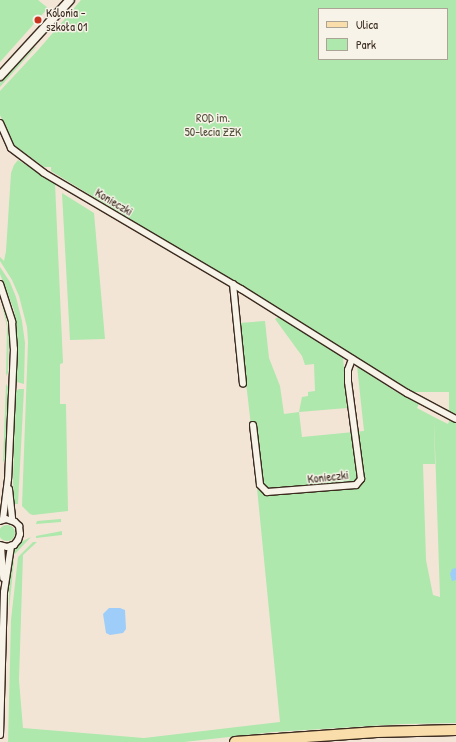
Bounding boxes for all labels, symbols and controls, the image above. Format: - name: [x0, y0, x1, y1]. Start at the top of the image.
- place label: Kolonia - szkoła 01: [46, 6, 87, 34]
- legend: [318, 8, 448, 60]
- marker: Kolonia - szkoła 01: [33, 15, 43, 25]
- text: Ulica: [356, 16, 378, 33]
- text: Park: [356, 36, 376, 53]
- park label: ROD im. 50-lecia ZZK: [185, 111, 241, 139]
- street label: Konieczki: [93, 185, 135, 219]
- street label: Konieczki: [307, 468, 349, 486]

